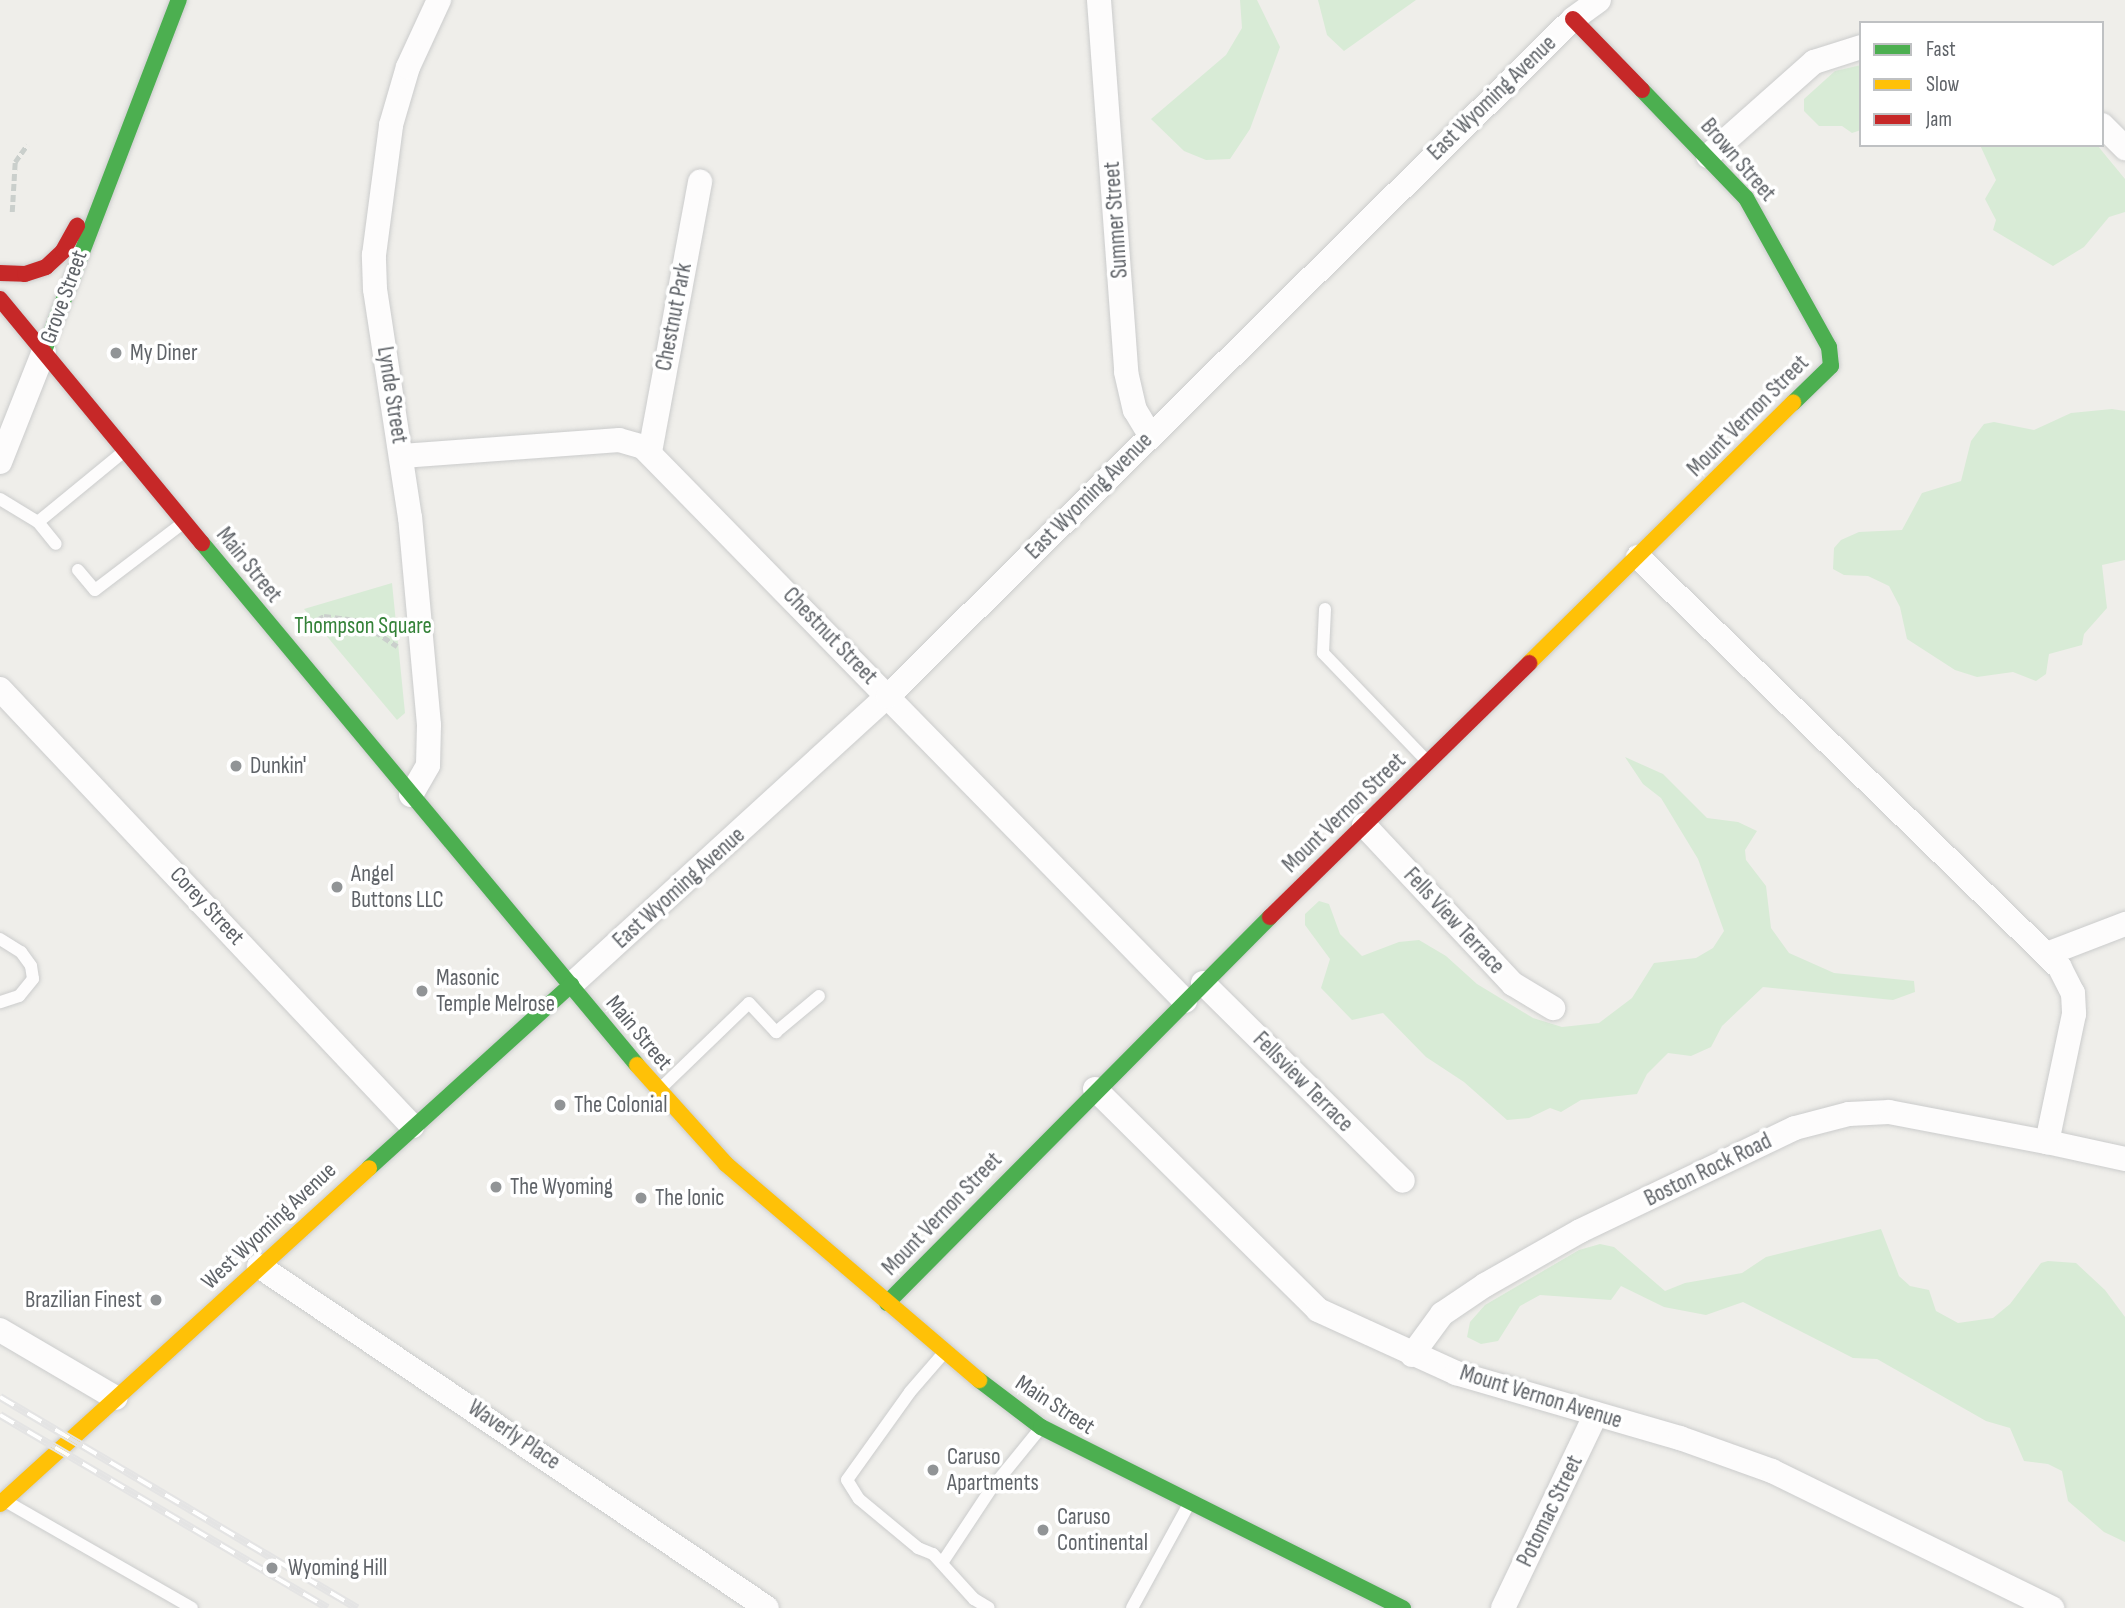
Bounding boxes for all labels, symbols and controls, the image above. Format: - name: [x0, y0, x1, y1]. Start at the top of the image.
- legend: [1859, 21, 2104, 147]
- street label: East Wyoming Avenue: [1422, 30, 1562, 166]
- text: Fast: [1926, 37, 1956, 62]
- text: Slow: [1926, 72, 1959, 97]
- text: Jam: [1926, 107, 1952, 132]
- street label: Brown Street: [1695, 113, 1781, 207]
- street label: Summer Street: [1098, 161, 1134, 279]
- street label: Grove Street: [34, 247, 94, 347]
- street label: Chestnut Park: [650, 261, 698, 373]
- place label: My Diner: [130, 339, 197, 367]
- marker: My Diner: [108, 345, 124, 361]
- street label: Lynde Street: [371, 345, 413, 445]
- street label: Mount Vernon Street: [1682, 350, 1814, 482]
- street label: East Wyoming Avenue: [1020, 427, 1158, 565]
- street label: Main Street: [210, 522, 288, 608]
- street label: Chestnut Street: [777, 582, 883, 690]
- park label: Thompson Square: [294, 612, 432, 640]
- street label: Mount Vernon Street: [1277, 747, 1411, 879]
- place label: Dunkin': [250, 752, 306, 780]
- marker: Dunkin': [228, 758, 244, 774]
- street label: East Wyoming Avenue: [607, 822, 751, 954]
- place label: Angel Buttons LLC: [351, 860, 444, 914]
- street label: Corey Street: [164, 861, 250, 951]
- street label: Fells View Terrace: [1398, 862, 1510, 980]
- marker: Angel Buttons LLC: [329, 879, 345, 895]
- place label: Masonic Temple Melrose: [436, 964, 555, 1018]
- marker: Masonic Temple Melrose: [414, 983, 430, 999]
- street label: Main Street: [600, 990, 678, 1076]
- street label: Fellsview Terrace: [1247, 1026, 1359, 1138]
- place label: The Colonial: [574, 1091, 667, 1119]
- marker: The Colonial: [552, 1097, 568, 1113]
- street label: Boston Rock Road: [1640, 1127, 1776, 1213]
- street label: Mount Vernon Street: [876, 1147, 1008, 1281]
- street label: West Wyoming Avenue: [196, 1157, 342, 1295]
- place label: The Wyoming: [510, 1173, 613, 1201]
- marker: The Wyoming: [488, 1179, 504, 1195]
- place label: The Ionic: [655, 1184, 724, 1212]
- marker: The Ionic: [633, 1190, 649, 1206]
- place label: Brazilian Finest: [25, 1286, 142, 1314]
- marker: Brazilian Finest: [148, 1292, 164, 1308]
- street label: Mount Vernon Avenue: [1457, 1359, 1625, 1435]
- street label: Main Street: [1010, 1369, 1100, 1441]
- street label: Waverly Place: [463, 1394, 565, 1476]
- place label: Caruso Apartments: [947, 1443, 1039, 1497]
- street label: Potomac Street: [1511, 1451, 1589, 1571]
- marker: Caruso Apartments: [925, 1462, 941, 1478]
- place label: Caruso Continental: [1057, 1503, 1148, 1557]
- marker: Caruso Continental: [1035, 1522, 1051, 1538]
- place label: Wyoming Hill: [288, 1554, 387, 1582]
- marker: Wyoming Hill: [262, 1558, 282, 1578]

